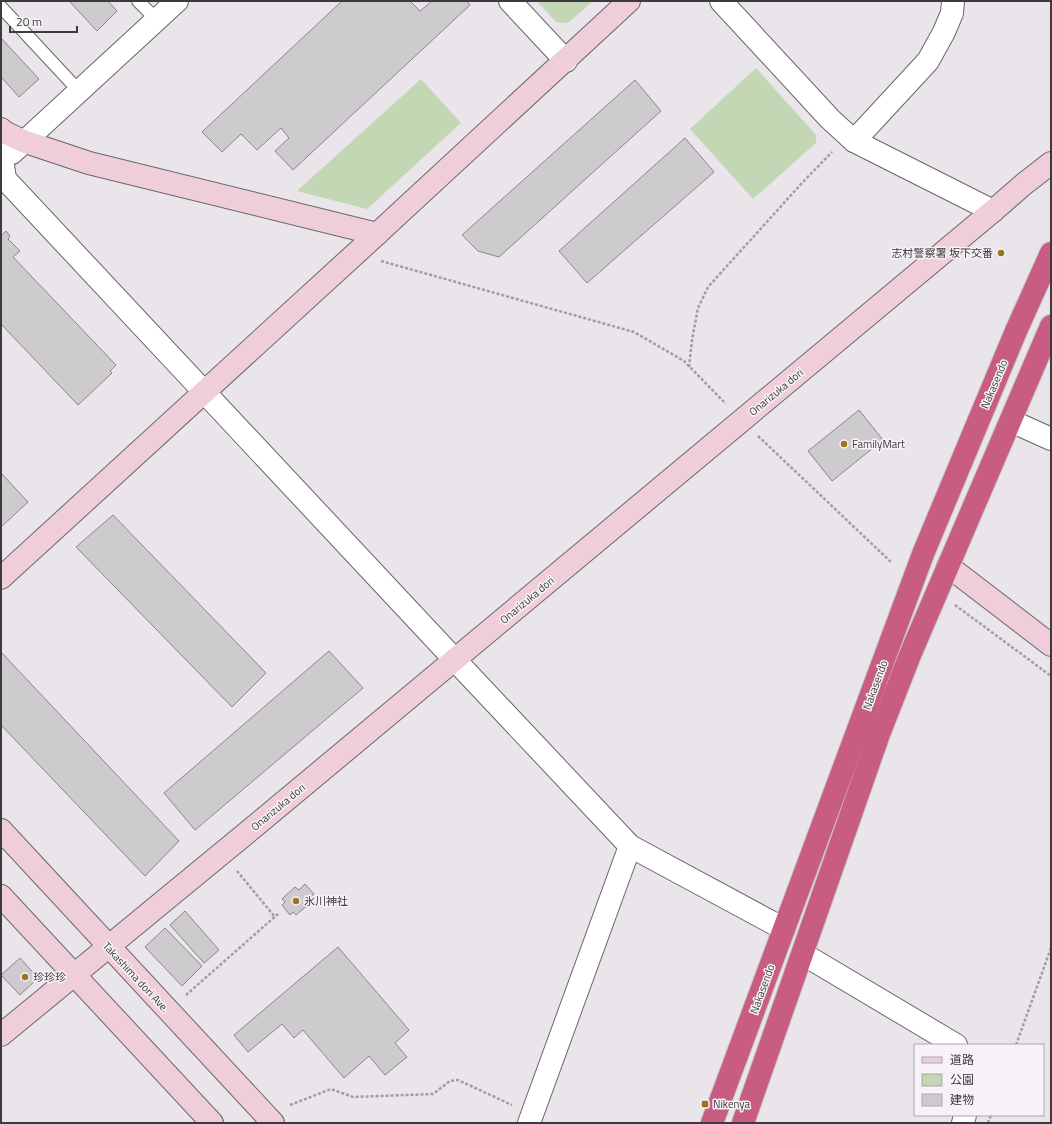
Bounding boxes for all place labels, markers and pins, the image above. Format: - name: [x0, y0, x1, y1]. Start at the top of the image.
- place label: 志村警察署 坂下交番: [892, 245, 993, 261]
- marker: 志村警察署 坂下交番: [996, 248, 1006, 258]
- place label: FamilyMart: [852, 436, 905, 452]
- marker: FamilyMart: [839, 439, 849, 449]
- place label: 氷川神社: [304, 893, 348, 909]
- marker: 氷川神社: [291, 896, 301, 906]
- place label: 珍珍珍: [33, 969, 66, 985]
- marker: 珍珍珍: [20, 972, 30, 982]
- place label: Nikenya: [713, 1096, 751, 1112]
- marker: Nikenya: [700, 1099, 710, 1109]

